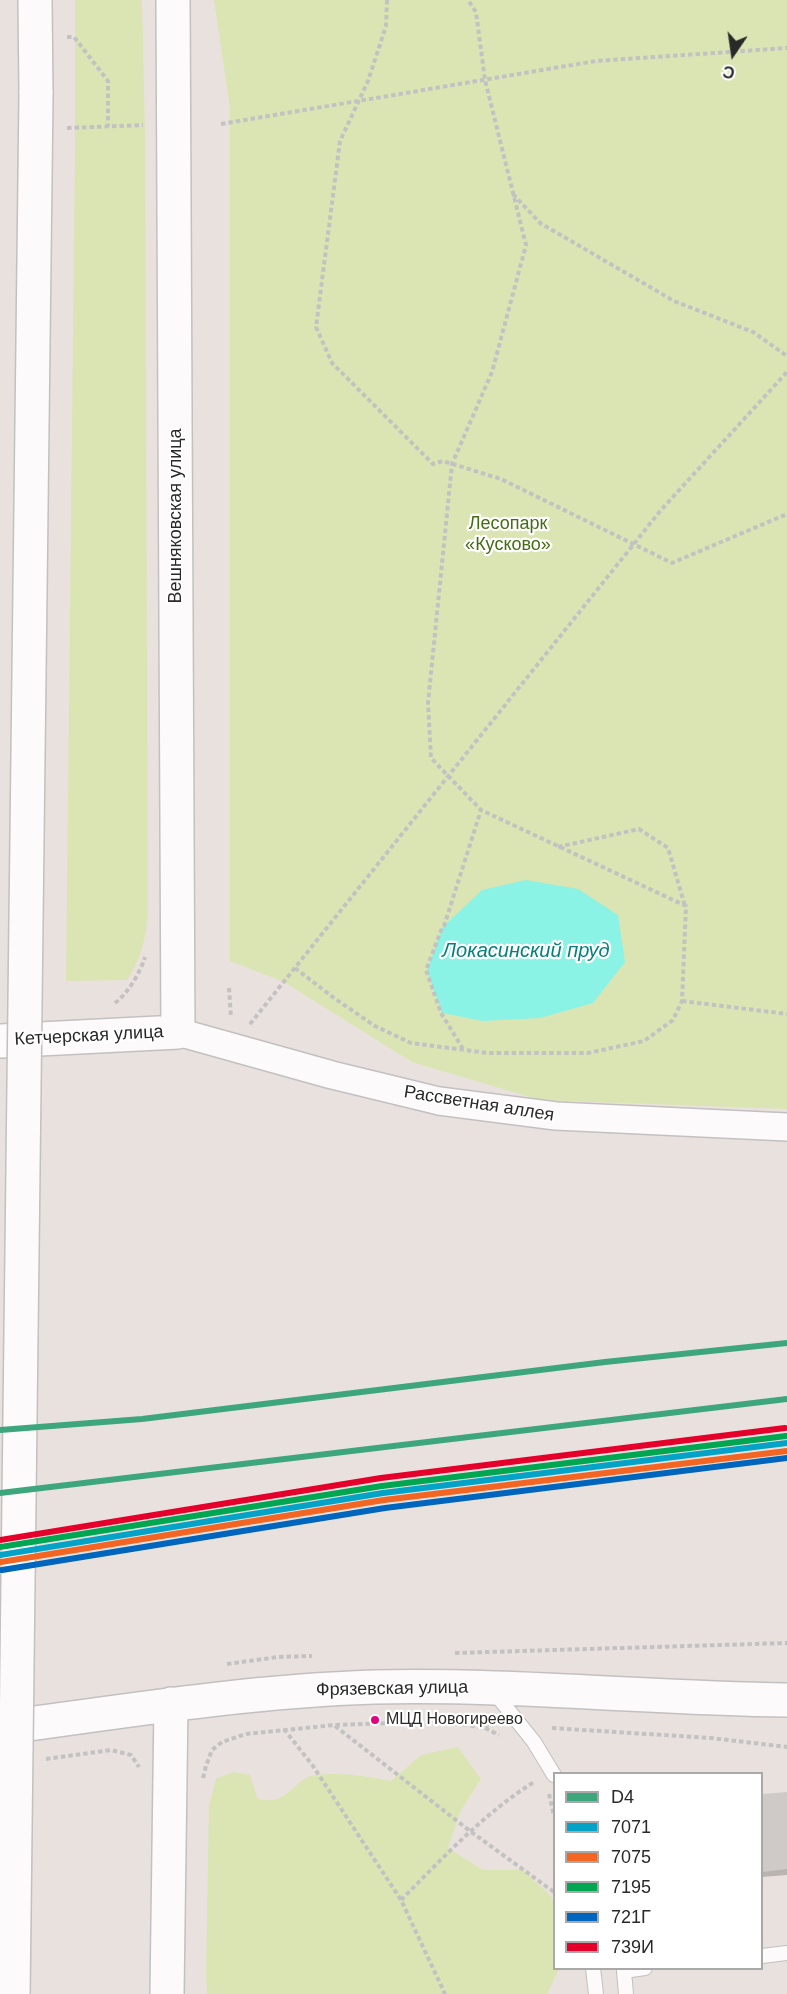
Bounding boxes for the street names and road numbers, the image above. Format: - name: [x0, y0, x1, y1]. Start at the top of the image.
- street label: Вешняковская улица: [165, 428, 187, 604]
- street label: Кетчерская улица: [14, 1021, 164, 1051]
- street label: Рассветная аллея: [402, 1081, 556, 1127]
- street label: Фрязевская улица: [316, 1677, 468, 1701]

